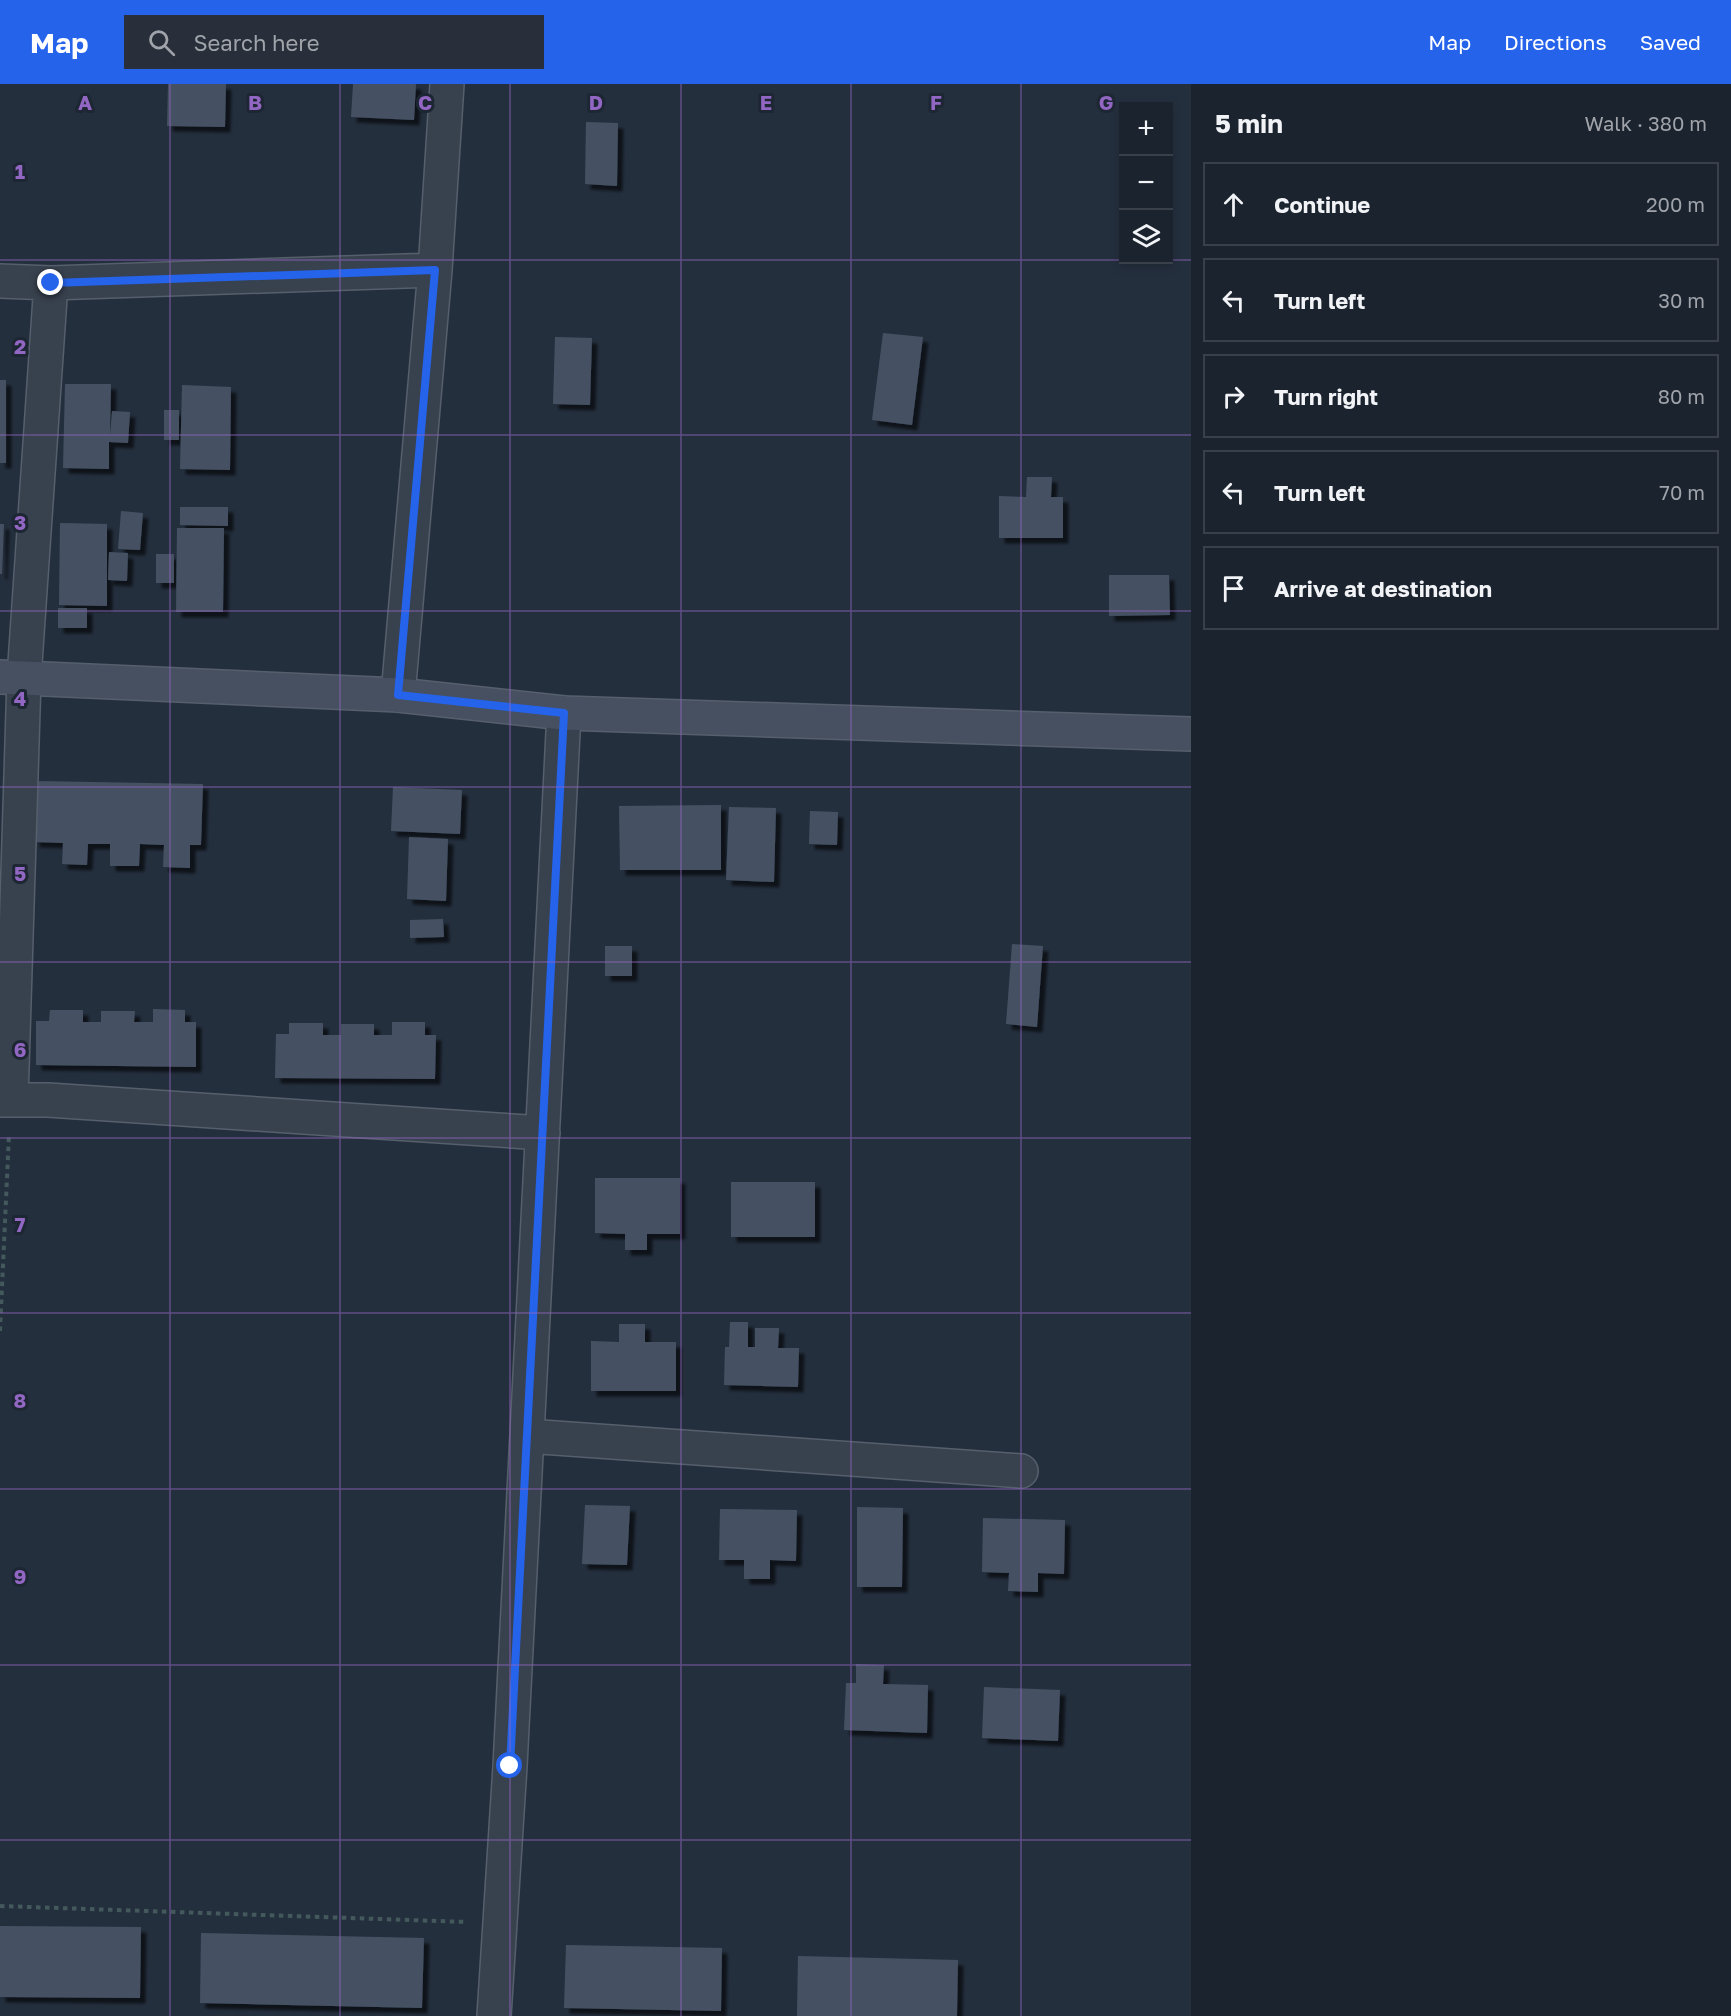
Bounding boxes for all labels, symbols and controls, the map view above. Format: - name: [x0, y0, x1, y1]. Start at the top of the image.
- search box: [124, 15, 544, 69]
- text: Map: [30, 26, 88, 59]
- icon: search: [145, 26, 178, 59]
- text: Search here: [193, 29, 319, 56]
- text: Map: [1428, 29, 1471, 55]
- text: Directions: [1504, 29, 1607, 55]
- text: Saved: [1640, 29, 1701, 55]
- text: A: [78, 90, 92, 114]
- text: B: [248, 90, 262, 114]
- text: C: [418, 90, 432, 114]
- text: D: [589, 90, 603, 114]
- text: E: [760, 90, 772, 114]
- text: F: [930, 90, 942, 114]
- text: G: [1099, 90, 1113, 114]
- map controls: [1119, 102, 1173, 264]
- button: +: [1119, 102, 1173, 156]
- text: 5 min: [1215, 108, 1283, 139]
- text: Walk · 380 m: [1585, 111, 1707, 135]
- button: −: [1119, 156, 1173, 210]
- text: 1: [15, 159, 25, 183]
- icon: ahead: [1217, 188, 1250, 221]
- text: Continue: [1274, 191, 1370, 218]
- text: 200 m: [1646, 192, 1705, 216]
- button: layers: [1119, 210, 1173, 264]
- route end: [37, 269, 63, 295]
- icon: left: [1217, 284, 1250, 317]
- text: Turn left: [1274, 287, 1365, 314]
- text: 30 m: [1658, 288, 1705, 312]
- text: 2: [14, 334, 26, 358]
- icon: right: [1217, 380, 1250, 413]
- text: Turn right: [1274, 383, 1378, 410]
- text: 80 m: [1658, 384, 1705, 408]
- icon: left: [1217, 476, 1250, 509]
- text: Turn left: [1274, 479, 1365, 506]
- text: 70 m: [1659, 480, 1705, 504]
- text: 3: [14, 510, 26, 534]
- icon: arrive: [1217, 572, 1250, 605]
- text: Arrive at destination: [1274, 575, 1492, 602]
- text: 4: [14, 686, 26, 710]
- text: 5: [14, 861, 26, 885]
- text: 6: [14, 1037, 26, 1061]
- text: 7: [15, 1212, 26, 1236]
- text: 8: [14, 1388, 26, 1412]
- text: 9: [14, 1564, 26, 1588]
- route start: [496, 1752, 522, 1778]

